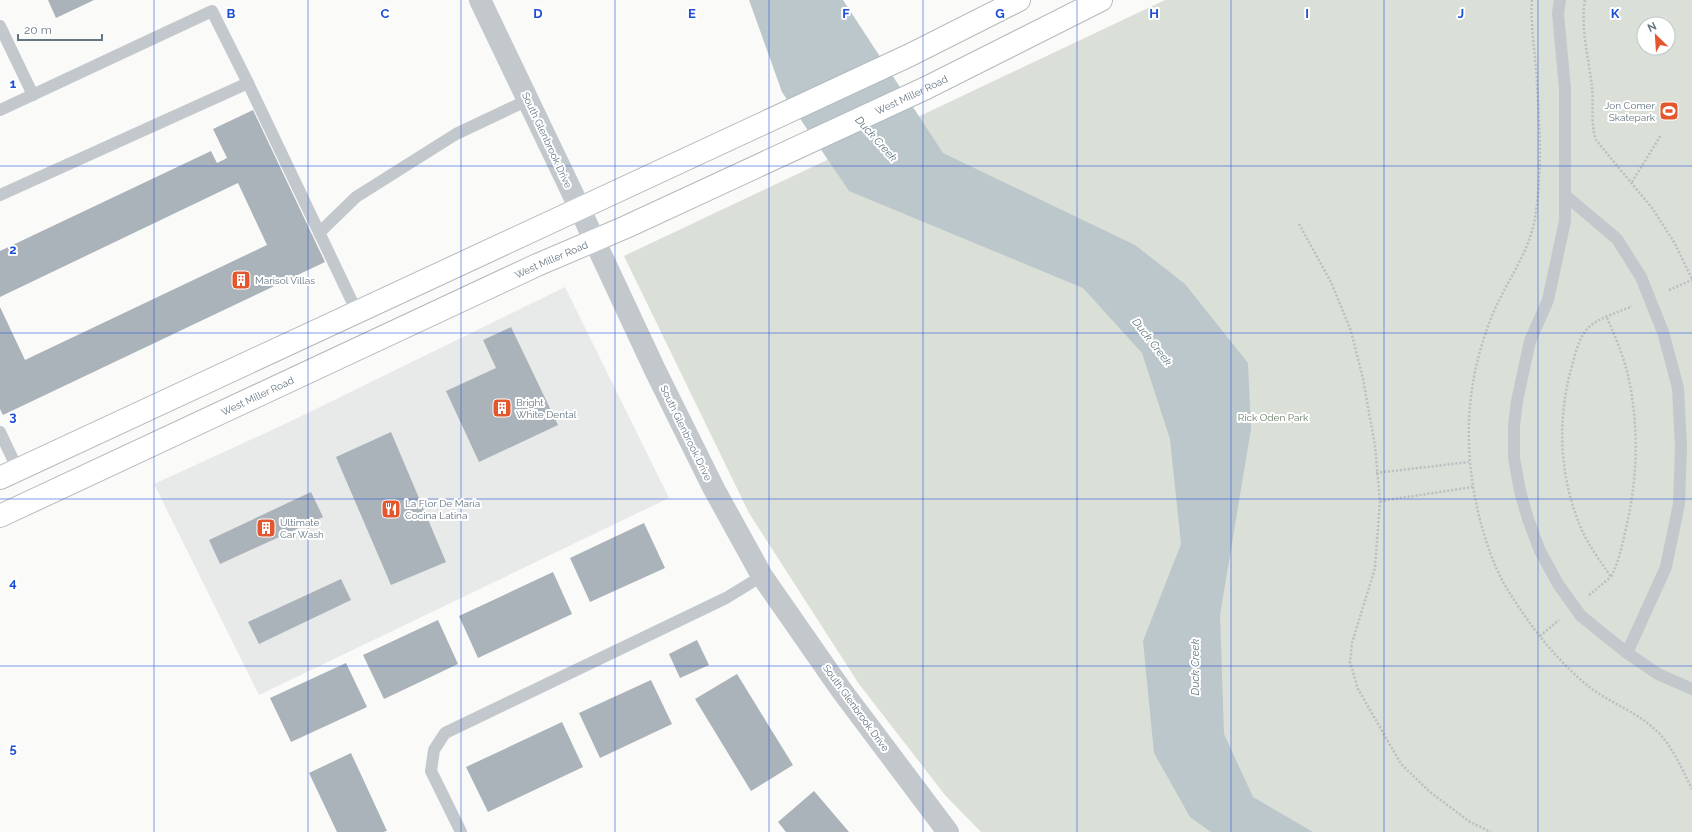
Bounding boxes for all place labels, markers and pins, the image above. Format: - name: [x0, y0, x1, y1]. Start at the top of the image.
- place label: Jon Comer Skatepark: [1605, 100, 1656, 123]
- sports icon: Jon Comer Skatepark: [1658, 100, 1680, 122]
- building icon: Marisol Villas: [230, 269, 252, 291]
- place label: Marisol Villas: [255, 275, 315, 286]
- building icon: Bright White Dental: [491, 397, 513, 419]
- place label: Bright White Dental: [516, 397, 577, 420]
- restaurant icon: La Flor De María Cocina Latina: [380, 498, 402, 520]
- place label: La Flor De María Cocina Latina: [405, 498, 480, 521]
- building icon: Ultimate Car Wash: [255, 517, 277, 539]
- place label: Ultimate Car Wash: [280, 517, 324, 540]

